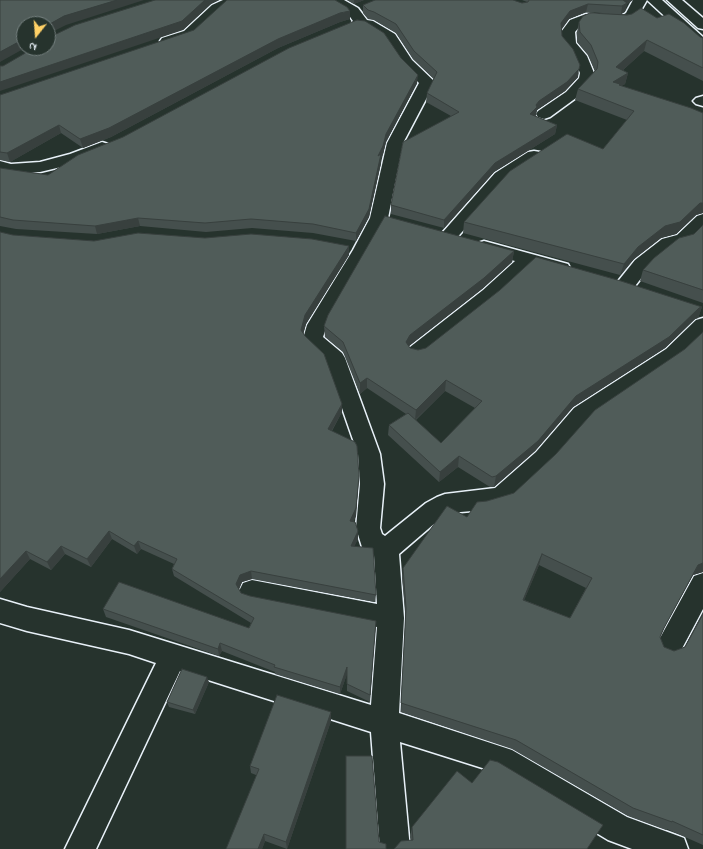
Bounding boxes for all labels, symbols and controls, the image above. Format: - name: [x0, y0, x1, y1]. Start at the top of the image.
- north arrow: [16, 16, 56, 56]
- text: N: [27, 38, 39, 55]

